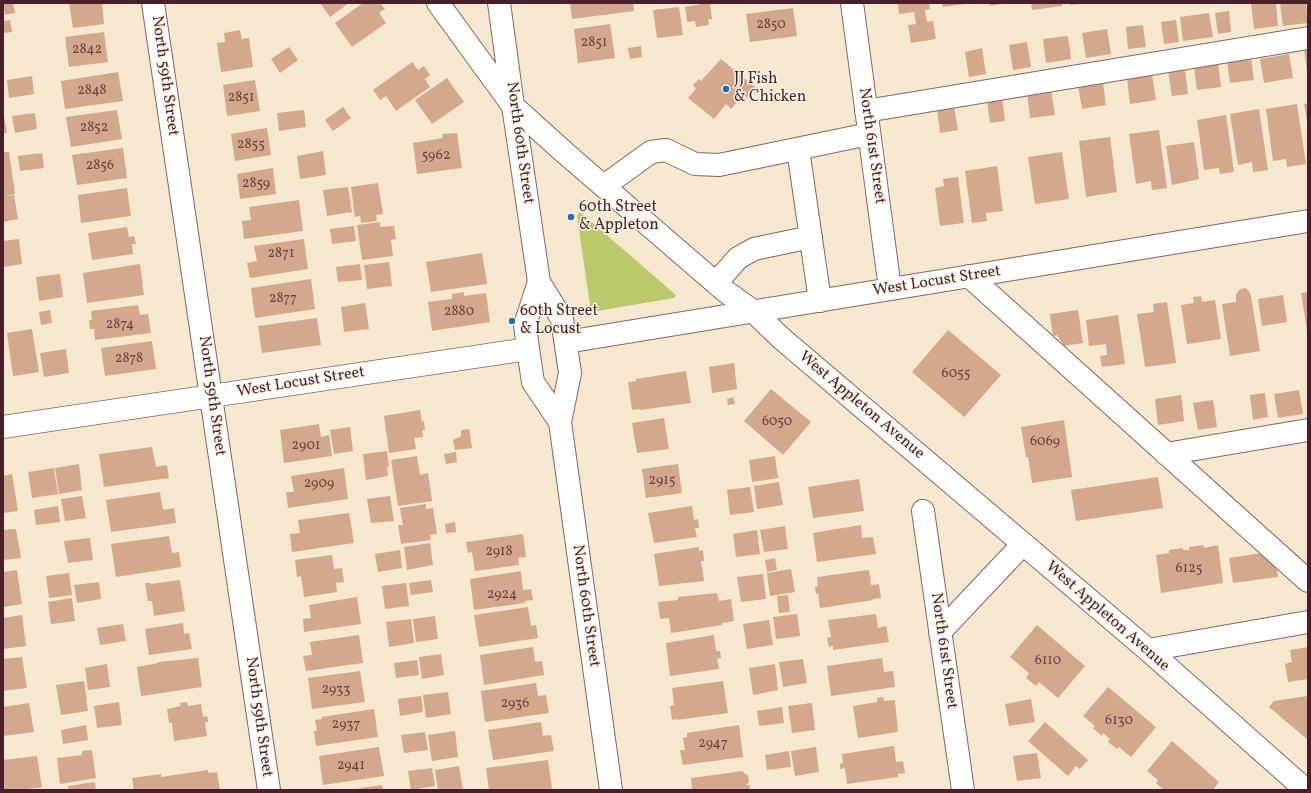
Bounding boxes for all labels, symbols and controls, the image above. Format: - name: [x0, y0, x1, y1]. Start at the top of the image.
- street label: North 59th Street: [146, 15, 182, 137]
- house number: 2850: [756, 17, 786, 33]
- house number: 2851: [581, 35, 607, 51]
- house number: 2842: [72, 42, 102, 58]
- place label: JJ Fish & Chicken: [734, 70, 806, 108]
- street label: North 60th Street: [501, 81, 537, 205]
- house number: 2848: [77, 83, 107, 99]
- marker: JJ Fish & Chicken: [721, 84, 731, 94]
- street label: North 61st Street: [853, 87, 889, 205]
- house number: 2851: [228, 90, 254, 106]
- house number: 2852: [80, 120, 108, 136]
- house number: 2855: [237, 137, 265, 153]
- house number: 5962: [422, 148, 450, 164]
- house number: 2856: [86, 158, 114, 174]
- house number: 2859: [242, 176, 270, 192]
- place label: 60th Street & Appleton: [579, 198, 659, 236]
- marker: 60th Street & Appleton: [566, 212, 576, 222]
- house number: 2871: [268, 246, 294, 262]
- street label: West Locust Street: [872, 262, 1002, 302]
- house number: 2877: [269, 291, 297, 307]
- place label: 60th Street & Locust: [520, 302, 598, 340]
- house number: 2880: [444, 304, 474, 320]
- marker: 60th Street & Locust: [507, 316, 517, 326]
- house number: 2874: [106, 317, 134, 333]
- street label: North 59th Street: [193, 335, 229, 457]
- street label: West Appleton Avenue: [794, 348, 928, 464]
- house number: 2878: [115, 351, 143, 367]
- street label: West Locust Street: [236, 363, 366, 403]
- house number: 6055: [942, 366, 970, 382]
- house number: 6050: [762, 414, 792, 430]
- house number: 6069: [1030, 434, 1060, 450]
- house number: 2901: [292, 438, 320, 454]
- house number: 2915: [649, 473, 675, 489]
- house number: 2909: [304, 476, 334, 492]
- house number: 2918: [485, 544, 513, 560]
- street label: North 60th Street: [567, 544, 603, 668]
- street label: West Appleton Avenue: [1041, 558, 1173, 676]
- house number: 6125: [1176, 561, 1202, 577]
- house number: 2924: [487, 587, 517, 603]
- street label: North 61st Street: [925, 592, 961, 710]
- house number: 6110: [1035, 653, 1061, 669]
- street label: North 59th Street: [240, 656, 276, 778]
- house number: 2933: [322, 682, 350, 698]
- house number: 2936: [501, 696, 529, 712]
- house number: 6130: [1105, 713, 1133, 729]
- house number: 2937: [332, 717, 360, 733]
- house number: 2947: [698, 736, 728, 752]
- house number: 2941: [337, 758, 365, 774]

